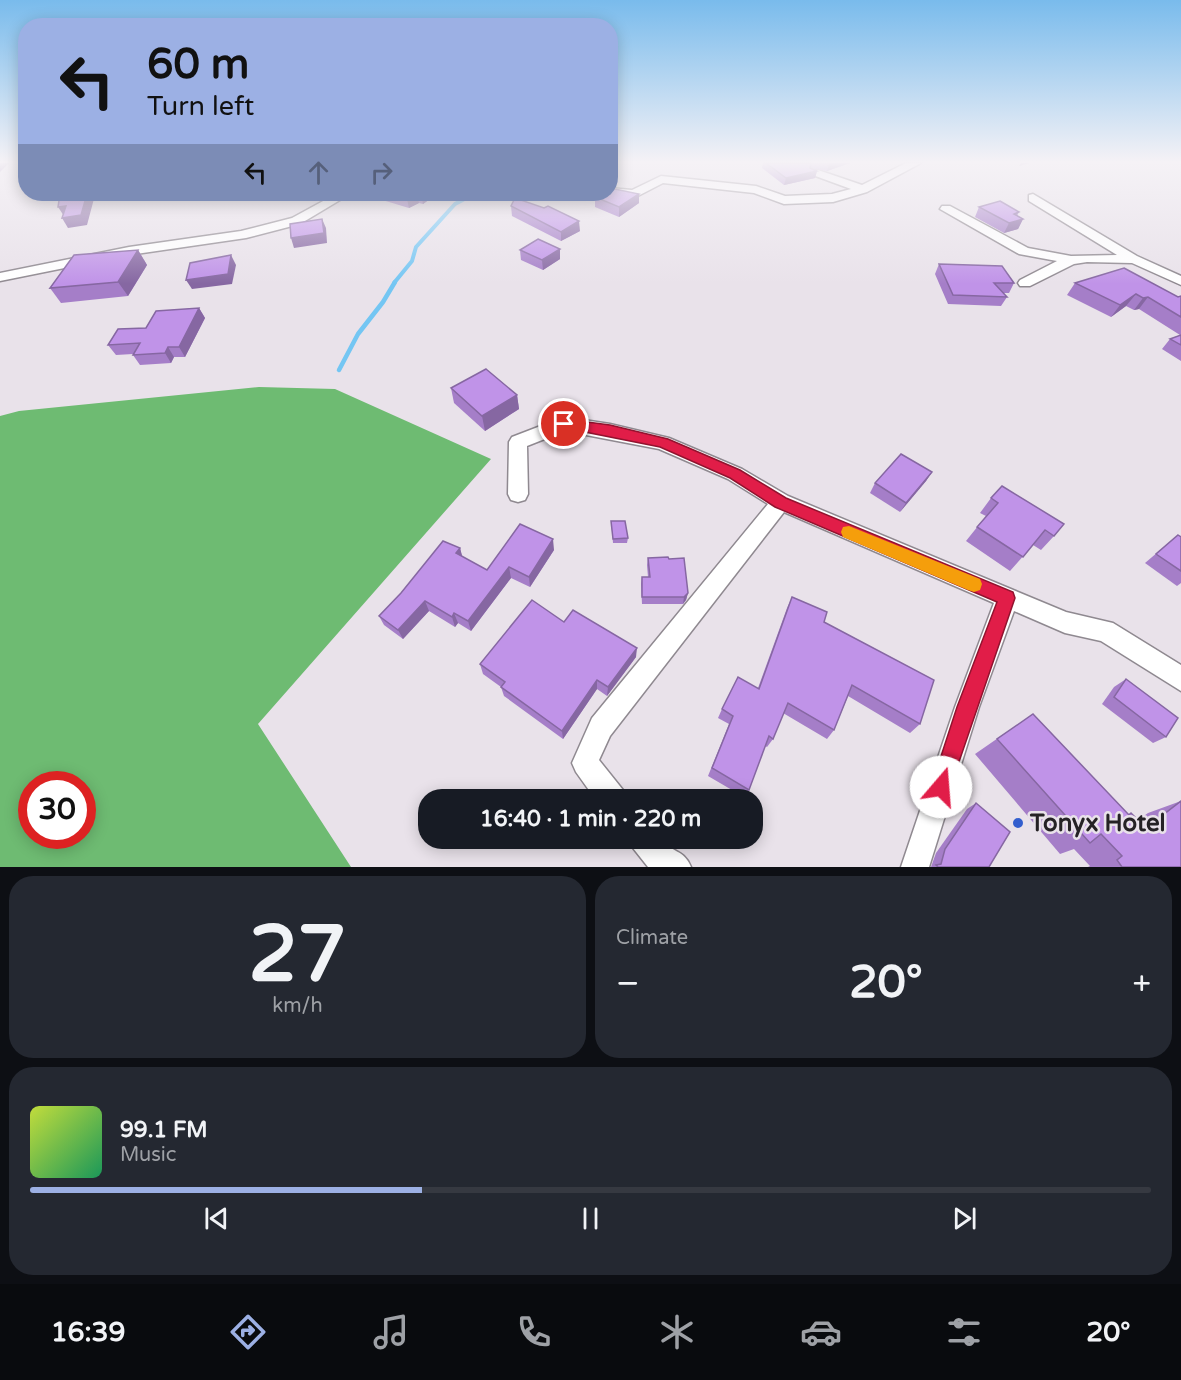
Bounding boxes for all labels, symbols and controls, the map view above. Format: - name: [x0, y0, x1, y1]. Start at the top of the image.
- text: 60 m: [147, 39, 249, 90]
- icon: left: [48, 42, 126, 120]
- text: Turn left: [147, 90, 254, 123]
- icon: left: [239, 156, 272, 189]
- icon: ahead: [302, 156, 335, 189]
- icon: right: [365, 156, 398, 189]
- pin: [538, 398, 589, 449]
- icon: arrive: [547, 407, 580, 440]
- position arrow: [909, 755, 973, 819]
- speed limit sign: 30: [18, 771, 96, 849]
- text: 16:40 · 1 min · 220 m: [480, 806, 701, 832]
- place label: Tonyx Hotel: [1029, 809, 1165, 838]
- marker: Tonyx Hotel: [1011, 816, 1025, 830]
- text: 27: [249, 908, 346, 1002]
- text: Climate: [616, 926, 688, 950]
- text: 20°: [849, 956, 923, 1010]
- text: −: [616, 964, 640, 1003]
- text: +: [1132, 964, 1151, 1003]
- text: km/h: [272, 994, 323, 1018]
- text: 99.1 FM: [120, 1117, 208, 1143]
- text: Music: [120, 1143, 176, 1167]
- icon: previous: [200, 1202, 233, 1235]
- icon: pause: [574, 1202, 607, 1235]
- icon: next: [948, 1202, 981, 1235]
- icon: directions: [227, 1311, 269, 1353]
- icon: music: [370, 1311, 412, 1353]
- icon: phone: [513, 1311, 555, 1353]
- icon: climate: [656, 1311, 698, 1353]
- icon: car: [800, 1311, 842, 1353]
- icon: filters: [943, 1311, 985, 1353]
- text: 16:39: [51, 1316, 125, 1349]
- text: 20°: [1086, 1316, 1130, 1349]

